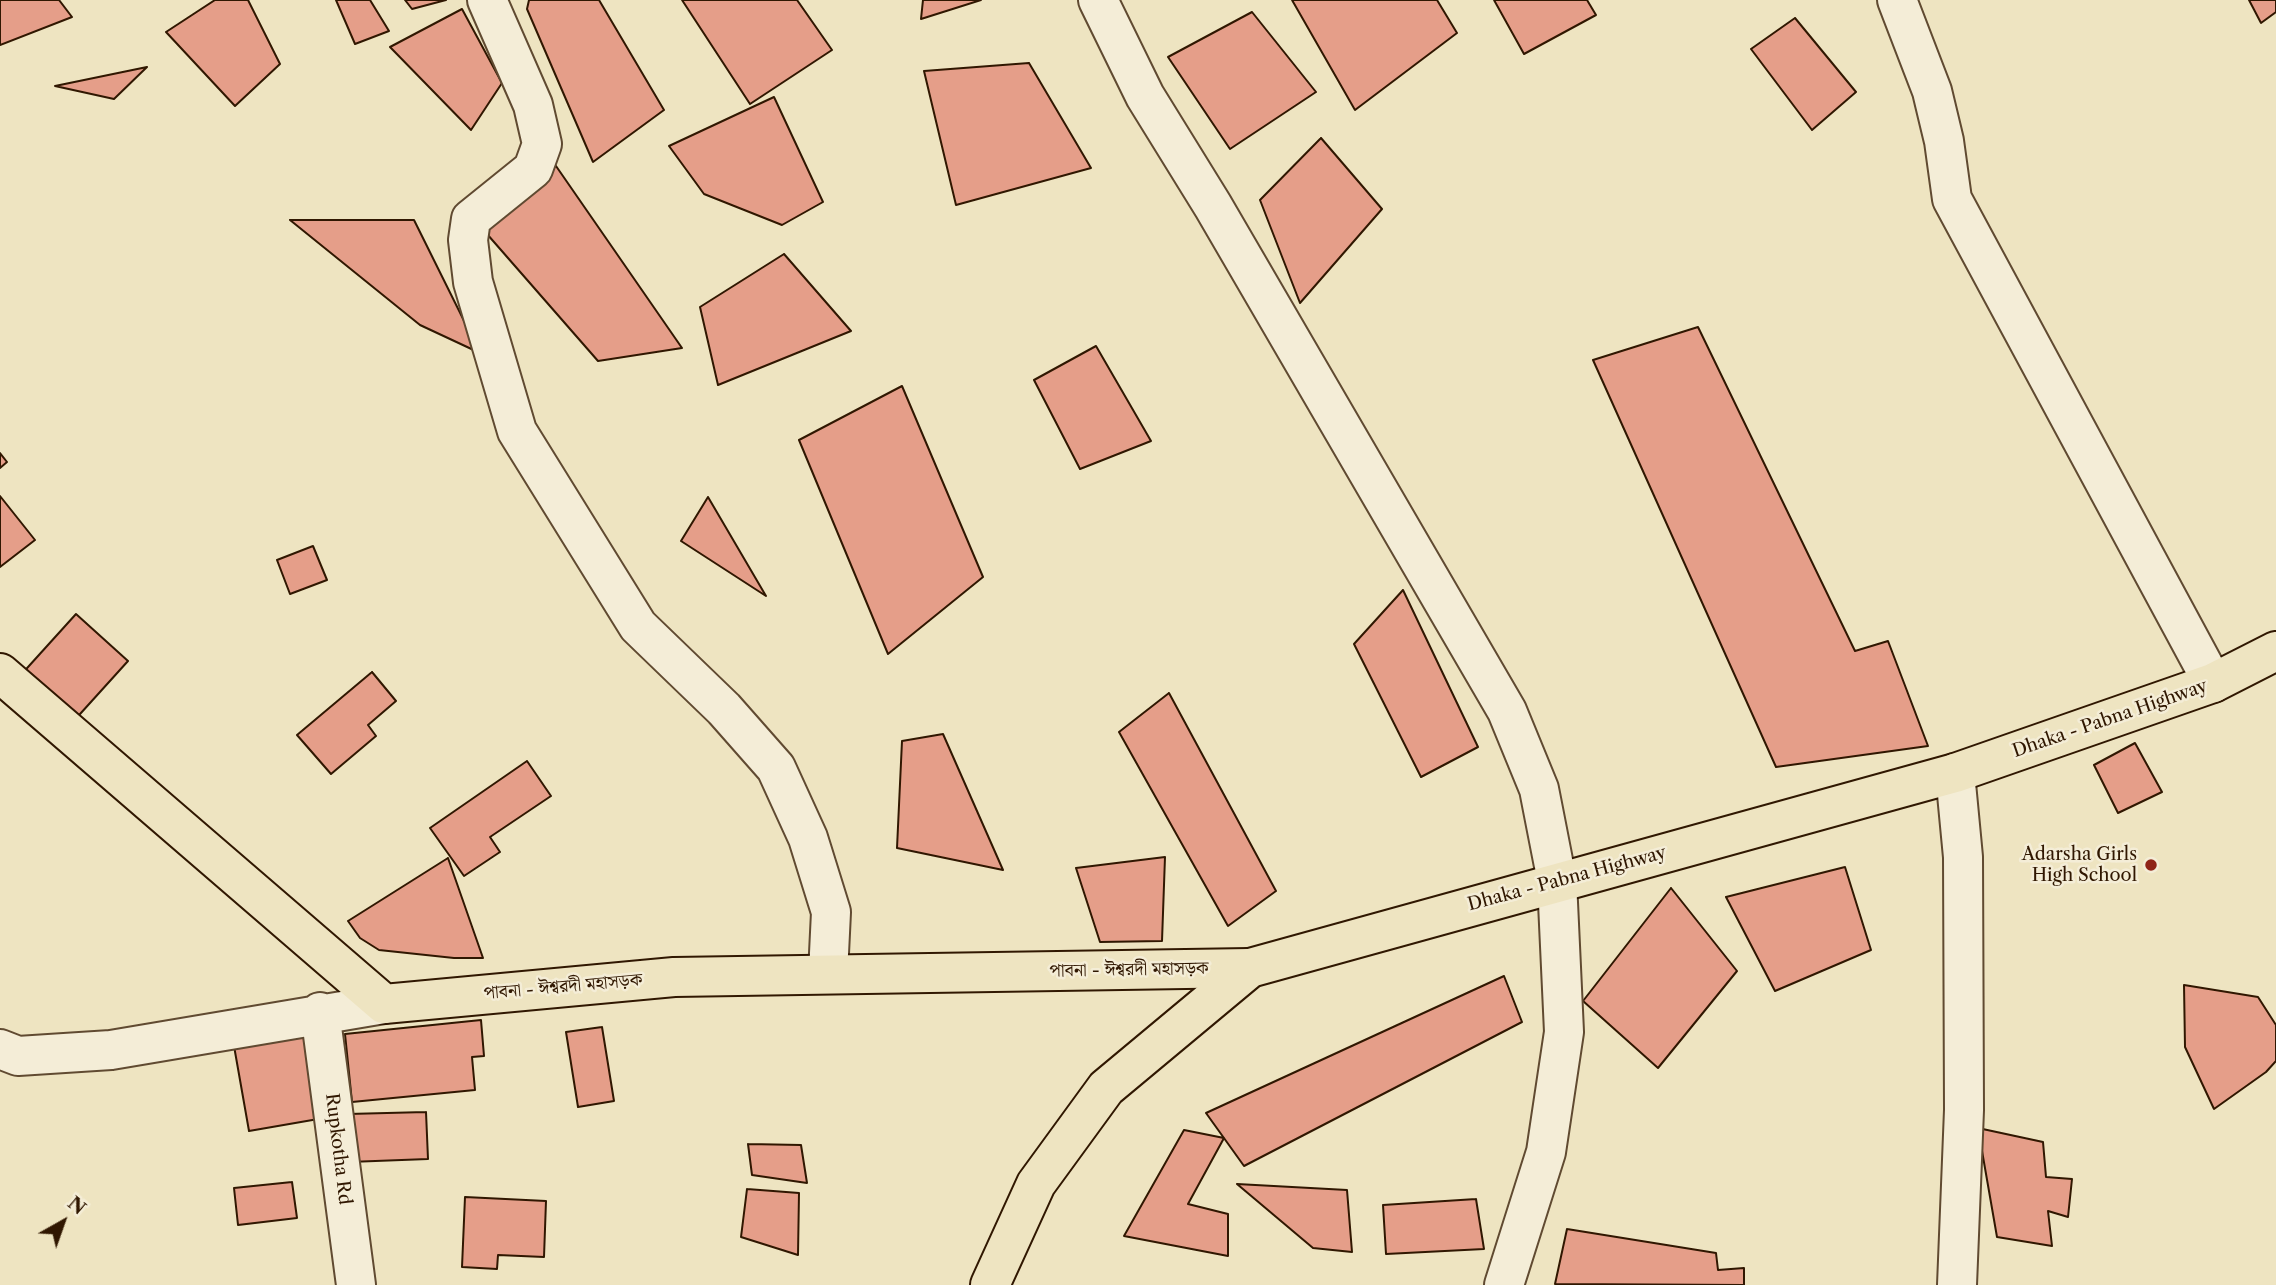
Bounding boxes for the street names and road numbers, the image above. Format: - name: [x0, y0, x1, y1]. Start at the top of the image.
- street label: Dhaka - Pabna Highway: [2010, 675, 2210, 763]
- street label: Dhaka - Pabna Highway: [1465, 842, 1669, 916]
- street label: পাবনা - ঈশ্বরদী মহাসড়ক: [1049, 958, 1209, 982]
- street label: পাবনা - ঈশ্বরদী মহাসড়ক: [483, 969, 643, 1005]
- street label: Rupkotha Rd: [320, 1092, 356, 1206]

